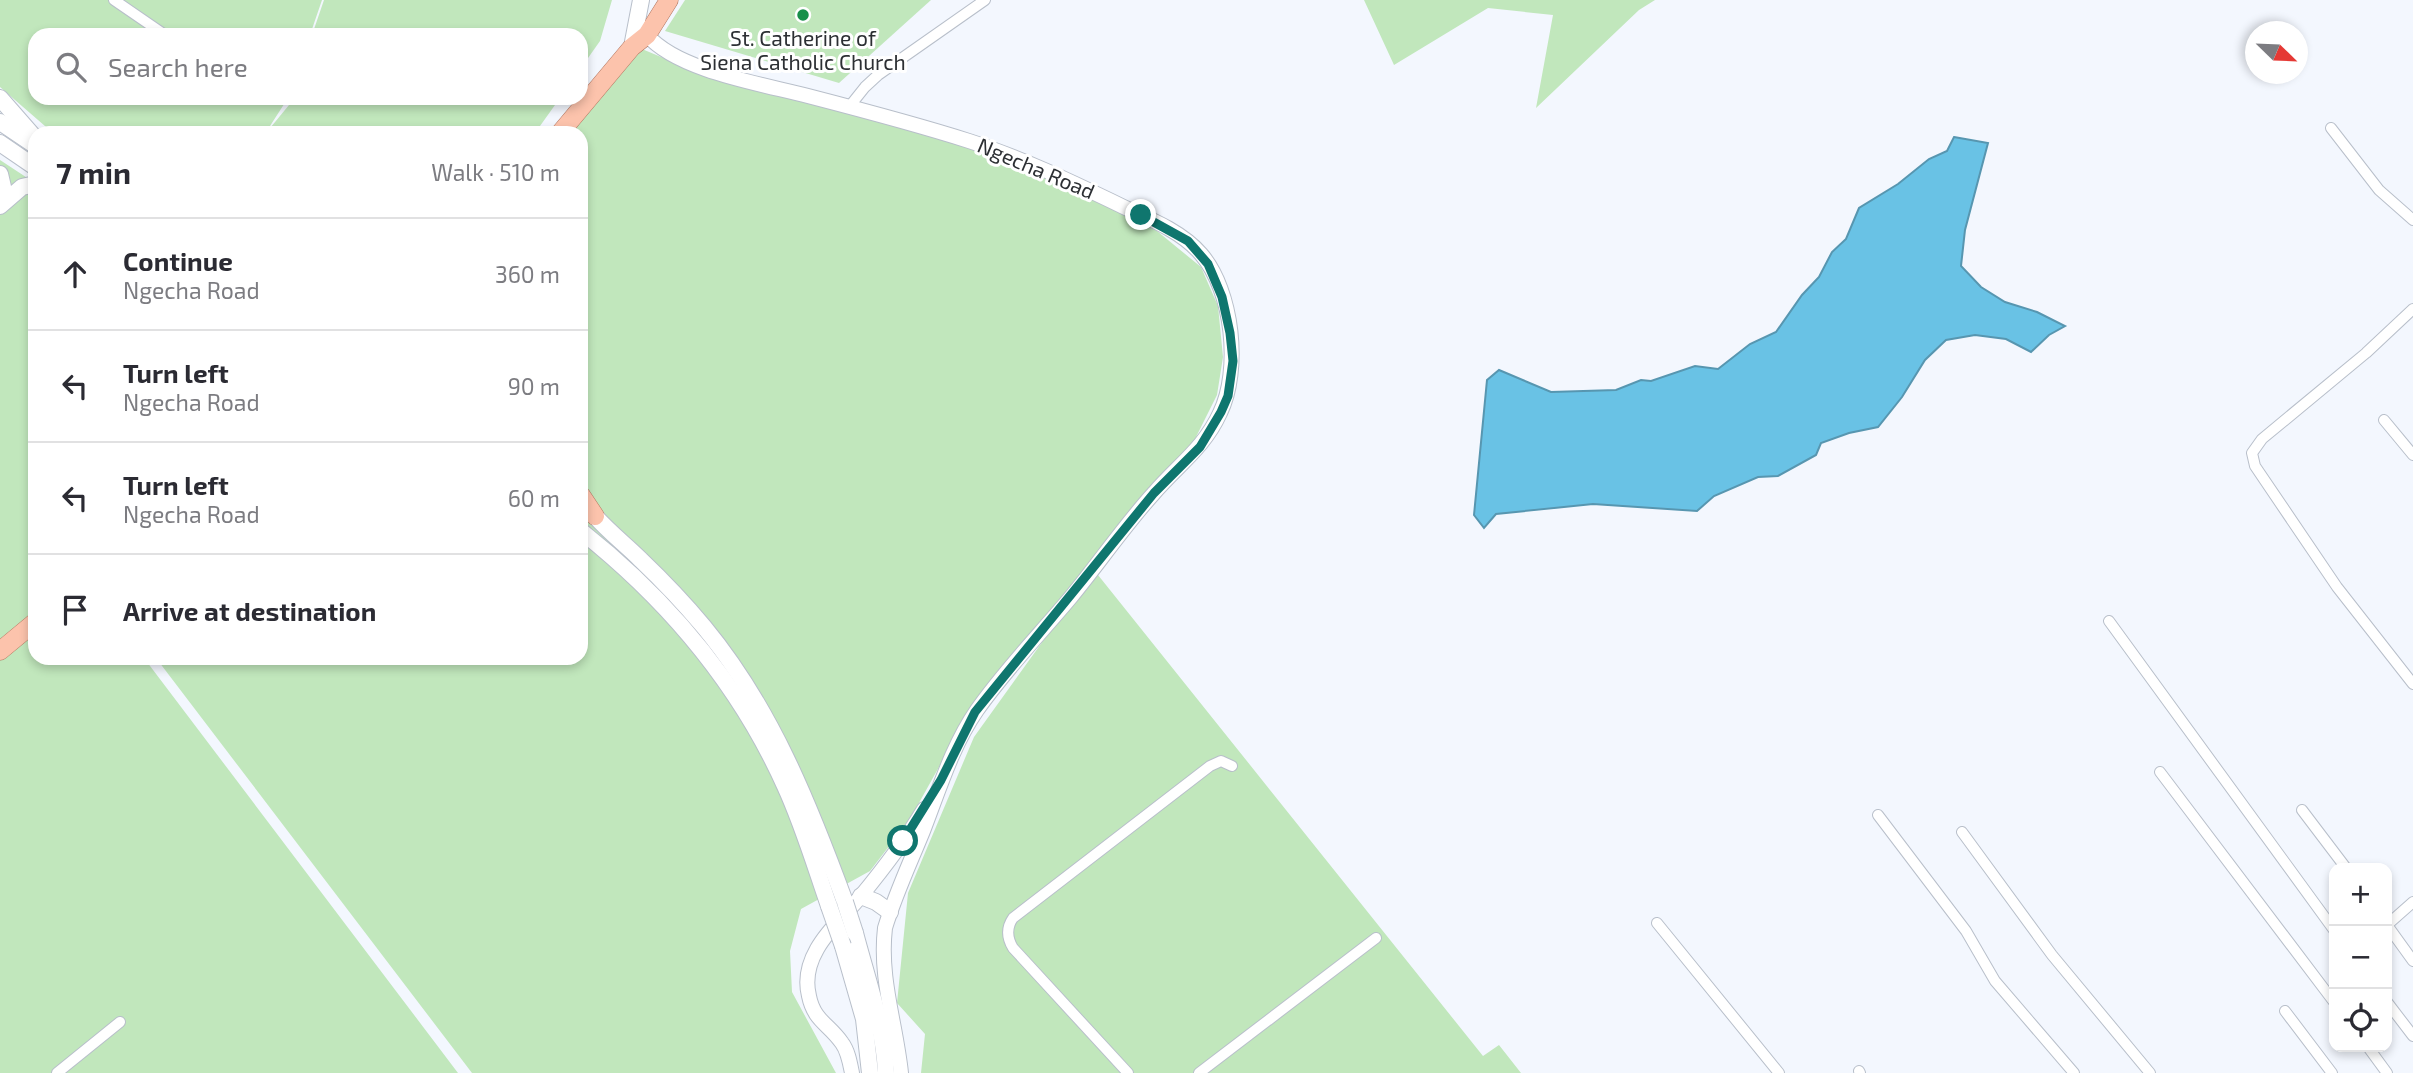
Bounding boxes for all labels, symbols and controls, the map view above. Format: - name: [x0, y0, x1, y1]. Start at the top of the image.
- marker: St. Catherine of Siena Catholic Church: [795, 7, 811, 23]
- north arrow: [2245, 21, 2308, 84]
- place label: St. Catherine of Siena Catholic Church: [700, 25, 906, 74]
- search box: [28, 28, 588, 105]
- icon: search: [52, 48, 90, 86]
- text: Search here: [108, 51, 248, 82]
- street label: Ngecha Road: [974, 132, 1099, 204]
- text: 7 min: [56, 154, 131, 190]
- text: Walk · 510 m: [431, 158, 560, 186]
- route end: [1125, 199, 1156, 230]
- text: Continue: [123, 245, 233, 276]
- icon: ahead: [56, 255, 94, 293]
- text: 360 m: [495, 260, 560, 288]
- text: Ngecha Road: [123, 276, 260, 304]
- text: Turn left: [123, 357, 229, 388]
- icon: left: [56, 367, 94, 405]
- text: 90 m: [508, 372, 560, 400]
- text: Ngecha Road: [123, 388, 260, 416]
- text: Turn left: [123, 469, 229, 500]
- icon: left: [56, 479, 94, 517]
- text: 60 m: [508, 484, 560, 512]
- text: Ngecha Road: [123, 500, 260, 528]
- icon: arrive: [56, 591, 94, 629]
- text: Arrive at destination: [123, 595, 376, 626]
- route start: [887, 825, 918, 856]
- map controls: [2329, 863, 2392, 1052]
- button: +: [2329, 863, 2392, 926]
- button: −: [2329, 926, 2392, 989]
- button: locate: [2329, 989, 2392, 1052]

